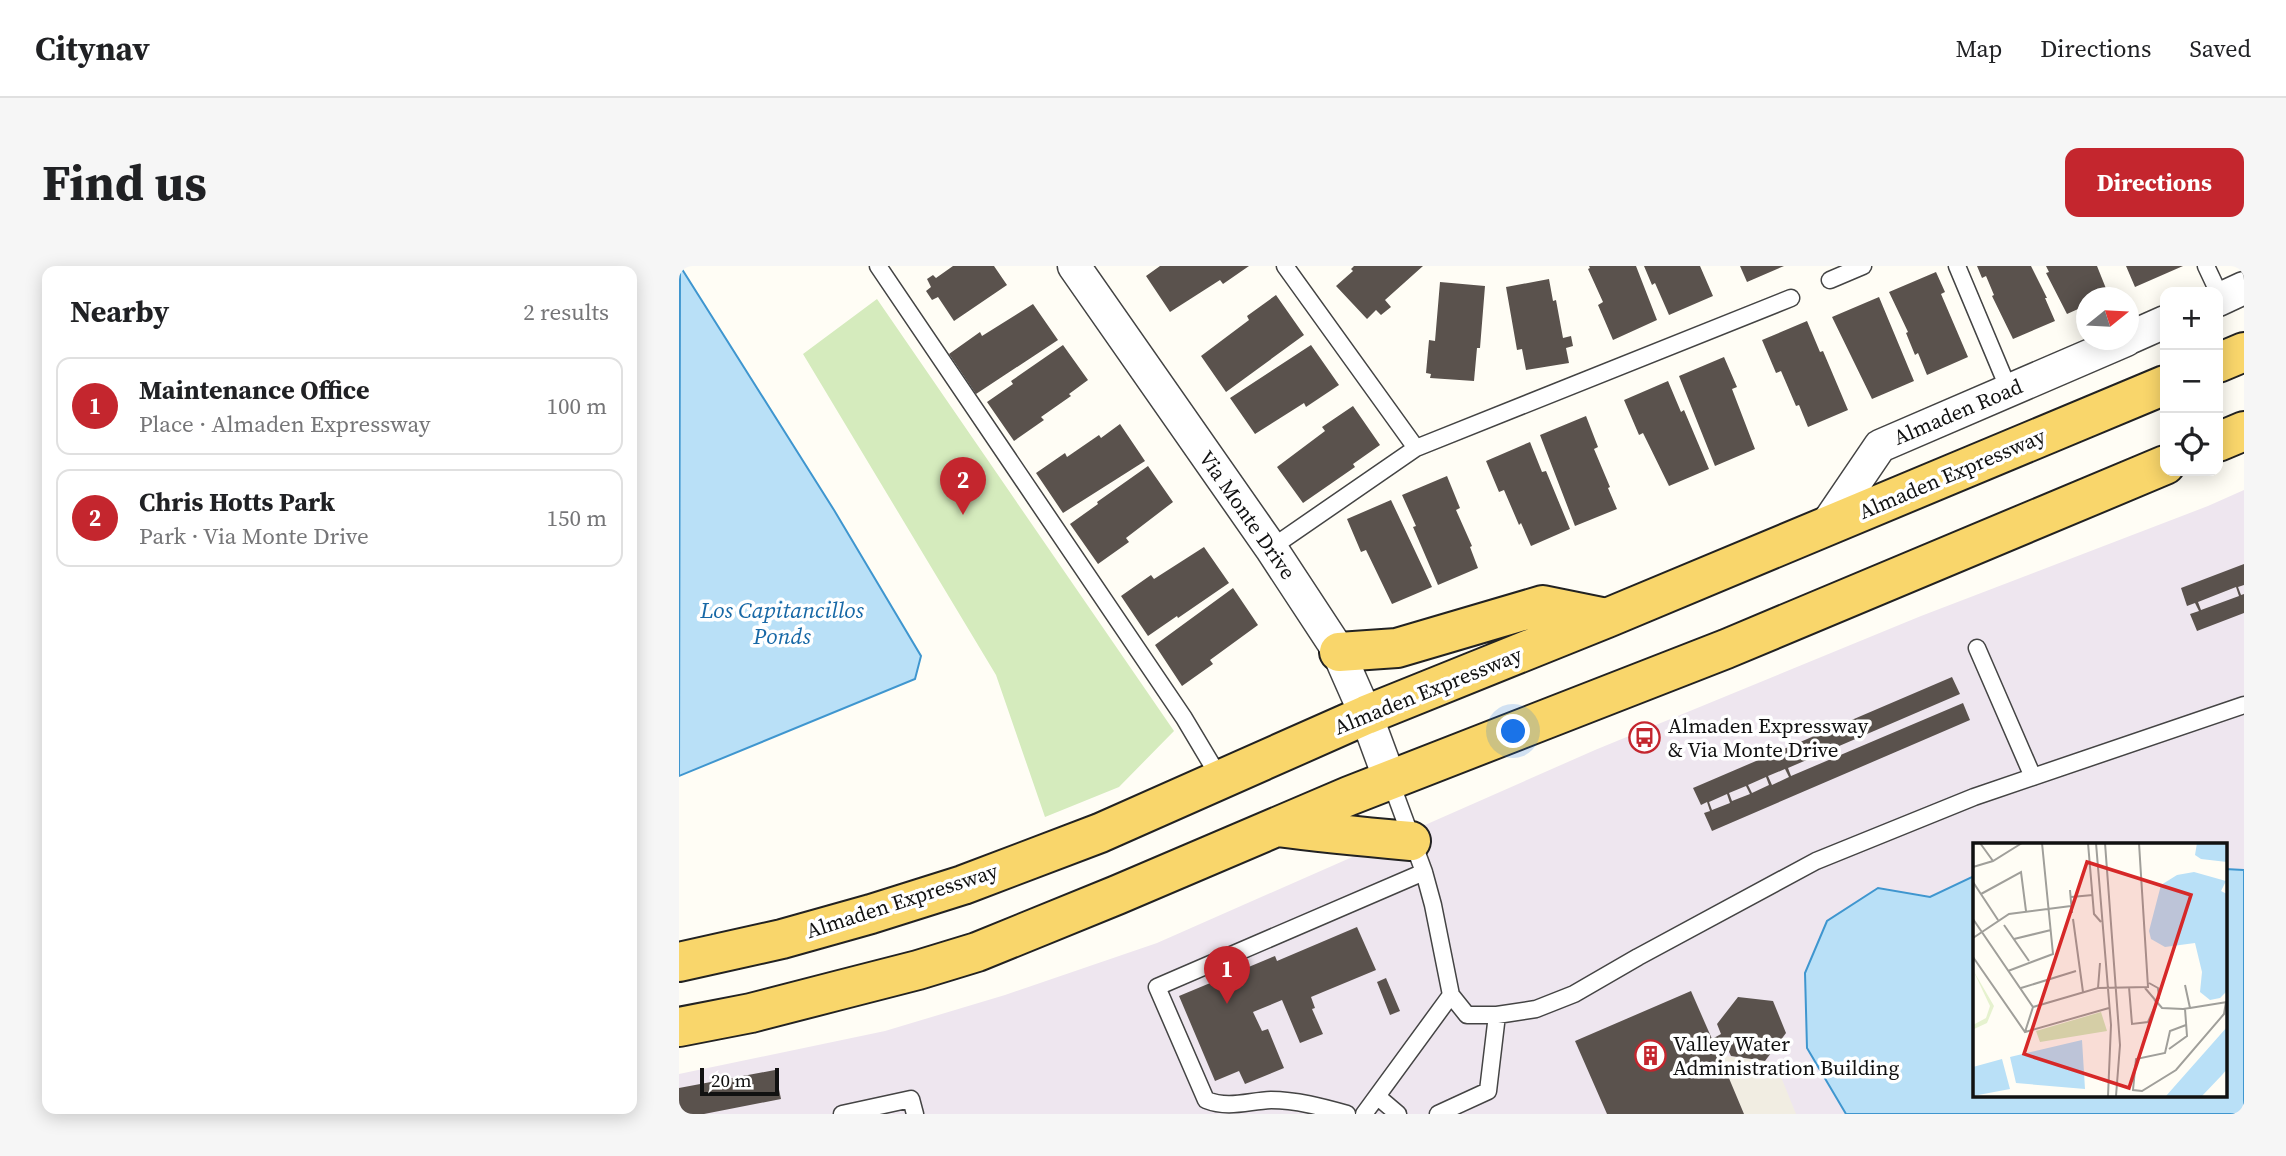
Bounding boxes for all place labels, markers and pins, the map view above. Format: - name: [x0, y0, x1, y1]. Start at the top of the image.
- pin: 2: [940, 457, 986, 515]
- place label: Almaden Expressway & Via Monte Drive: [1668, 711, 1868, 764]
- bus stop icon: Almaden Expressway & Via Monte Drive: [1628, 721, 1662, 755]
- pin: 1: [1204, 946, 1250, 1004]
- place label: Valley Water Administration Building: [1673, 1029, 1900, 1082]
- building icon: Valley Water Administration Building: [1633, 1039, 1667, 1073]

